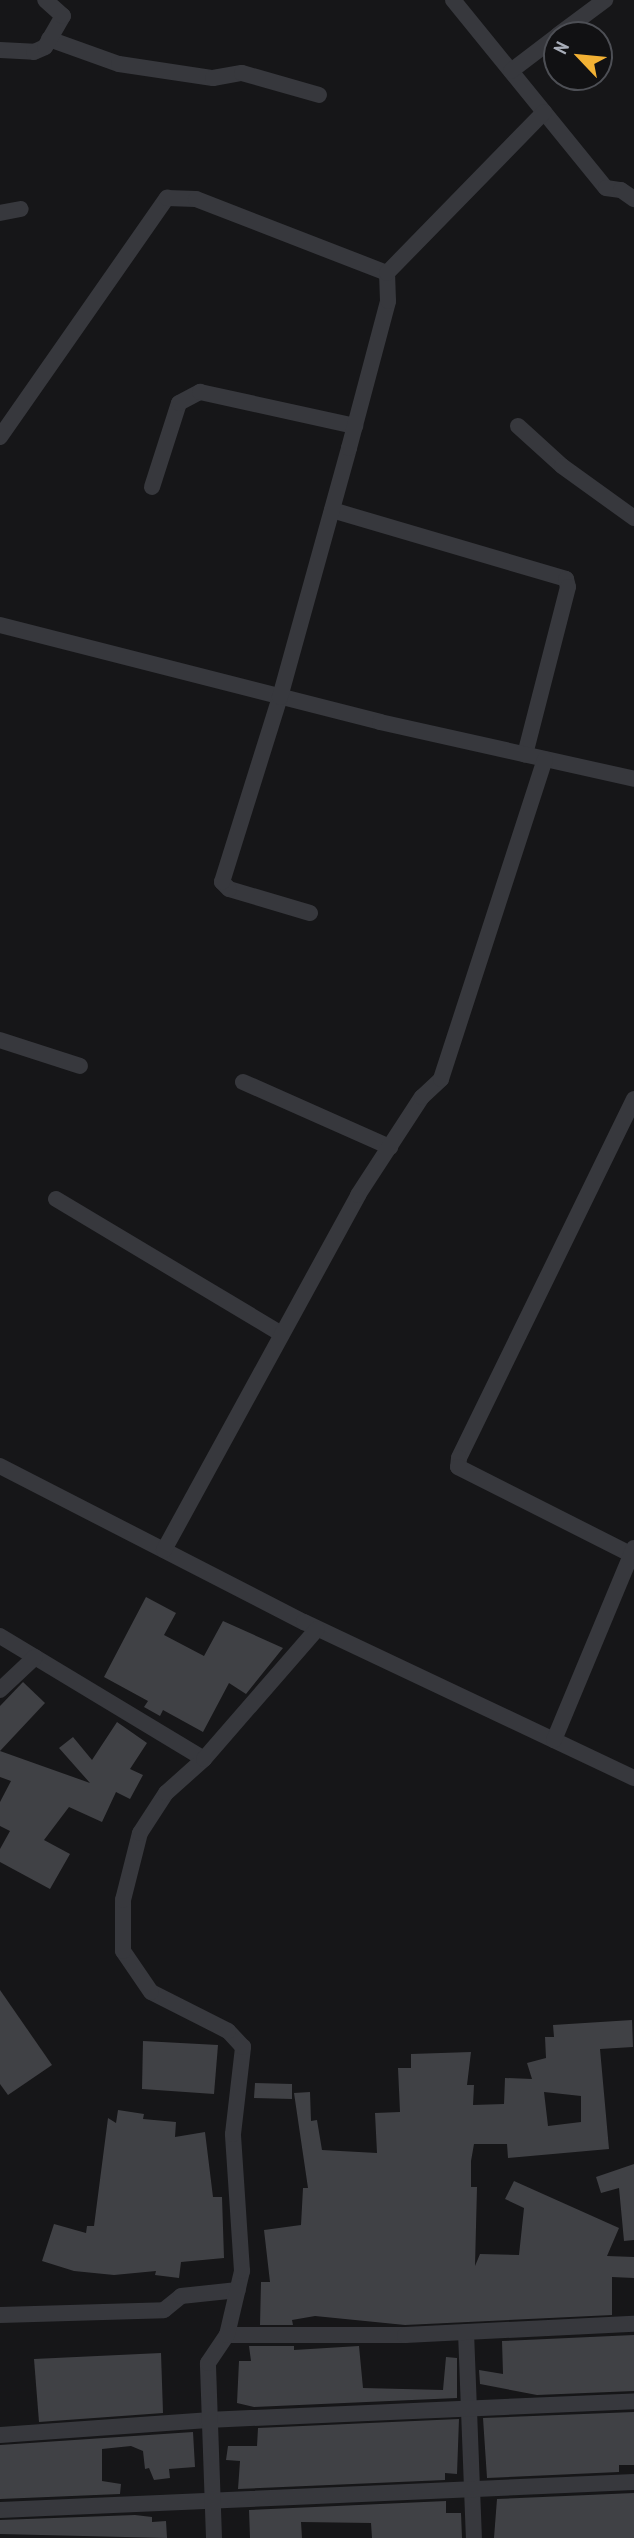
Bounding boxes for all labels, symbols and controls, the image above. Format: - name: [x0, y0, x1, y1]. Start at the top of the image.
- north arrow: [543, 21, 613, 91]
- text: N: [548, 38, 574, 58]

